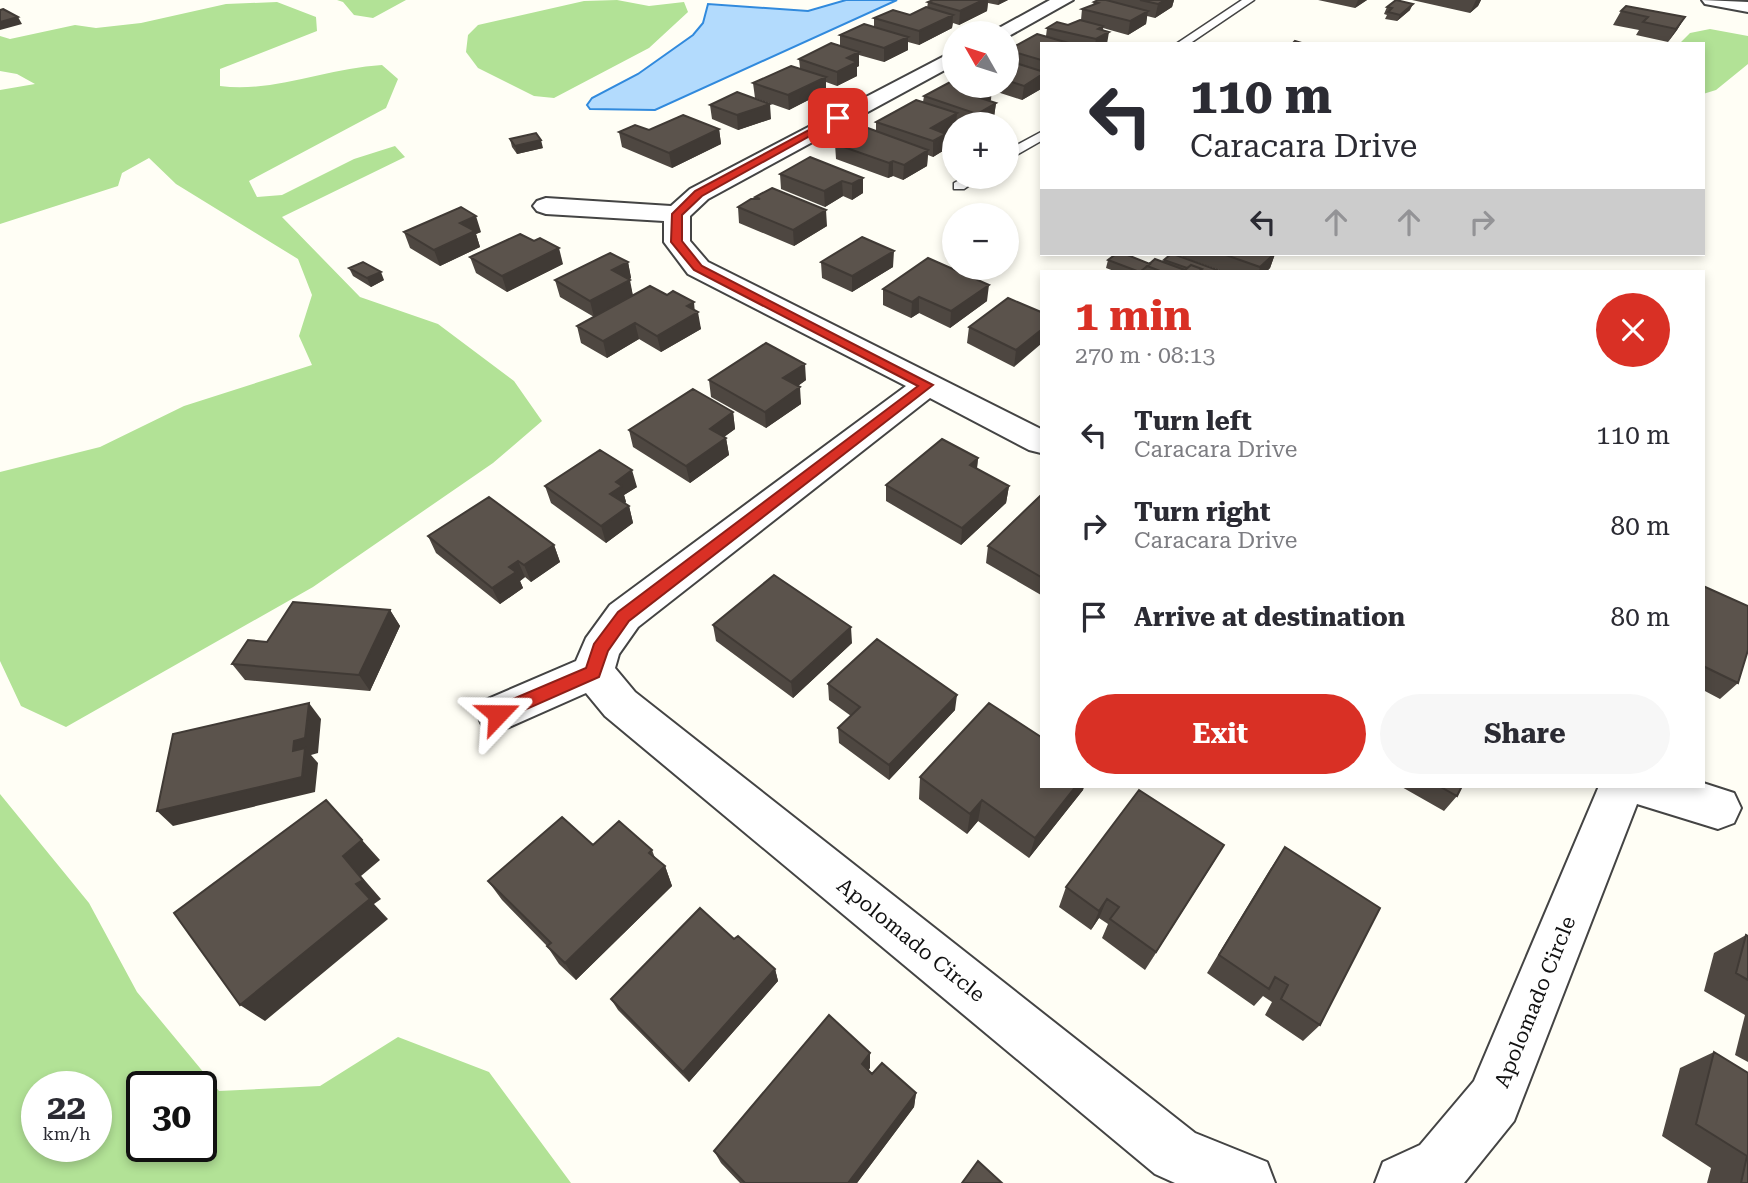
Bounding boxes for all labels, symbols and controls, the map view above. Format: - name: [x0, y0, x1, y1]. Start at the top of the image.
- north arrow: [942, 21, 1018, 98]
- map controls: [942, 21, 1019, 280]
- text: 110 m: [1190, 68, 1332, 125]
- icon: left: [1075, 70, 1166, 161]
- pin: [808, 88, 868, 148]
- icon: arrive: [819, 99, 857, 137]
- button: +: [942, 112, 1019, 189]
- text: Caracara Drive: [1190, 127, 1417, 165]
- button: −: [942, 203, 1019, 280]
- icon: left: [1244, 203, 1282, 241]
- icon: ahead: [1317, 203, 1355, 241]
- icon: ahead: [1390, 203, 1428, 241]
- icon: right: [1463, 203, 1501, 241]
- text: 1 min: [1075, 291, 1192, 340]
- button: close: [1596, 293, 1670, 367]
- text: 270 m · 08:13: [1075, 342, 1215, 369]
- text: Turn left: [1134, 406, 1252, 436]
- icon: left: [1075, 416, 1113, 454]
- text: 110 m: [1596, 420, 1670, 450]
- text: Caracara Drive: [1134, 436, 1297, 463]
- text: Turn right: [1134, 497, 1270, 527]
- icon: right: [1075, 507, 1113, 545]
- text: 80 m: [1611, 511, 1670, 541]
- text: Caracara Drive: [1134, 527, 1297, 554]
- icon: arrive: [1075, 598, 1113, 636]
- text: Arrive at destination: [1134, 602, 1405, 632]
- text: 80 m: [1611, 602, 1670, 632]
- position arrow: [461, 677, 535, 751]
- button: Exit: [1075, 694, 1366, 774]
- button: Share: [1380, 694, 1670, 774]
- street label: Apolomado Circle: [832, 873, 990, 1007]
- street label: Apolomado Circle: [1490, 913, 1580, 1091]
- speed limit sign: 30: [126, 1071, 217, 1162]
- text: 22: [47, 1087, 86, 1128]
- text: km/h: [42, 1123, 91, 1144]

